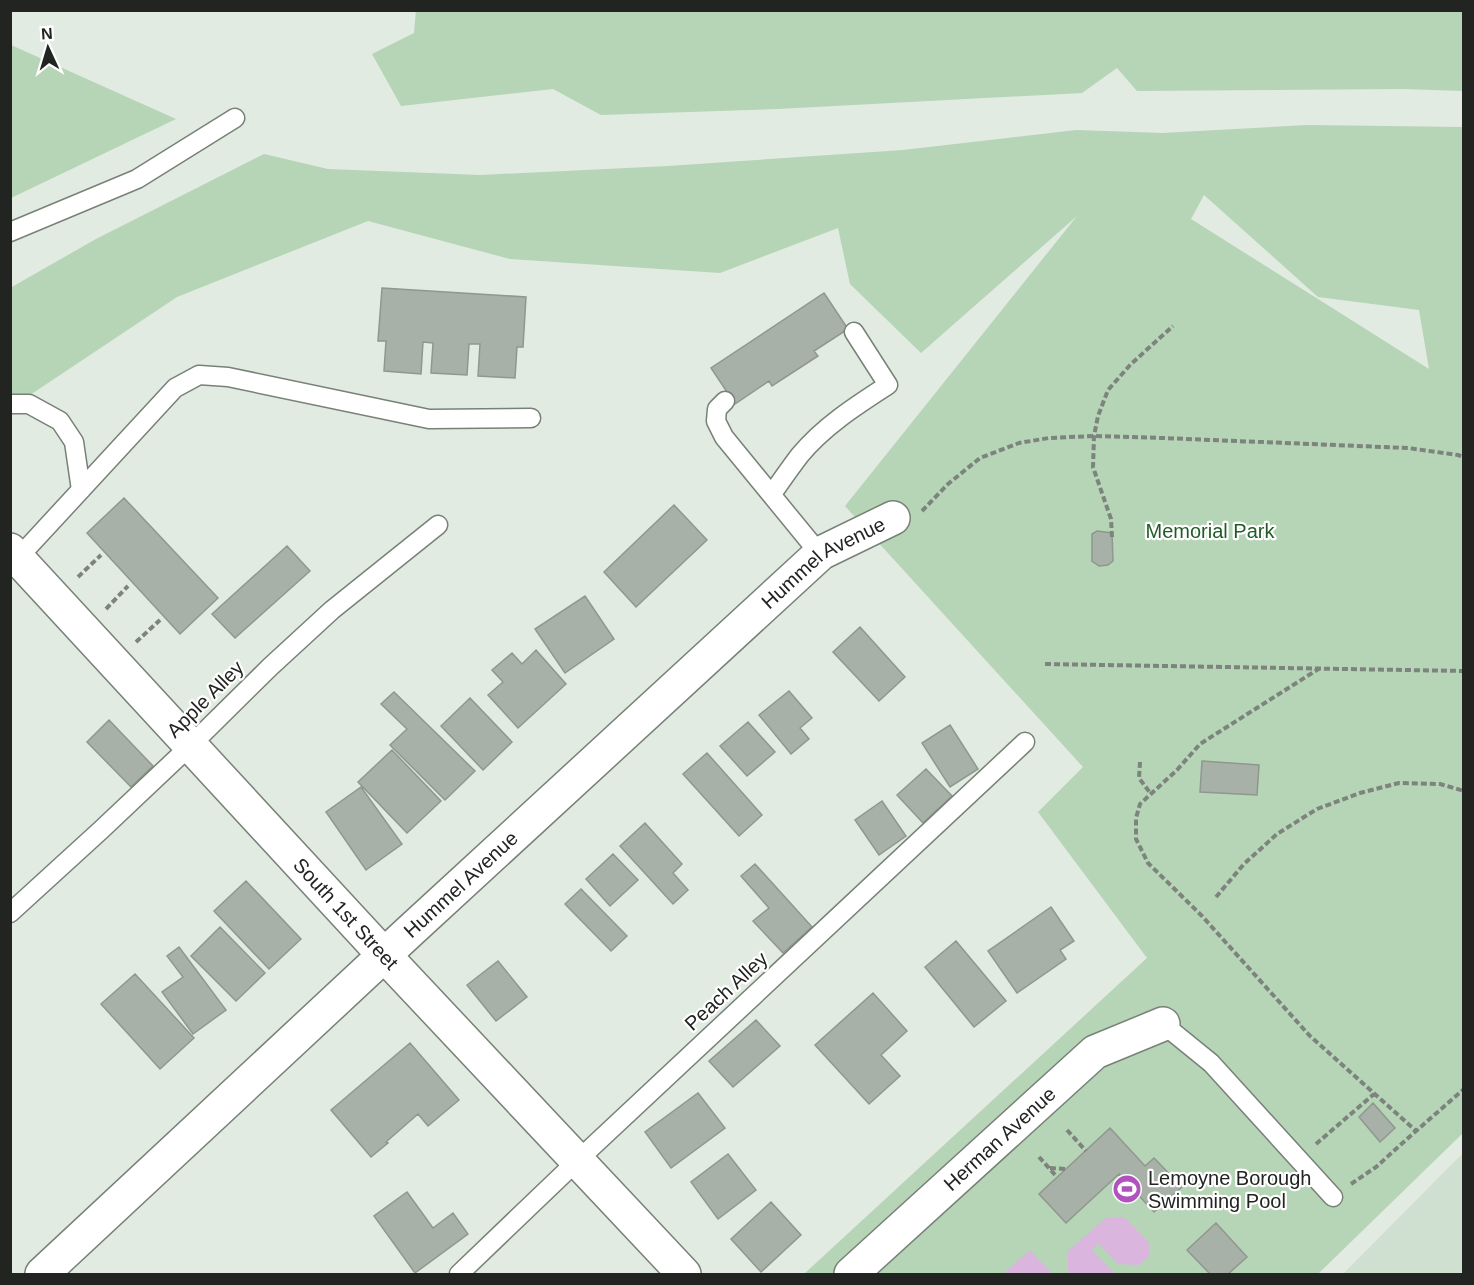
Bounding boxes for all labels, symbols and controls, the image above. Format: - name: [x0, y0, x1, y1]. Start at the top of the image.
- north arrow: [18, 18, 78, 78]
- text: N: [41, 25, 53, 42]
- street label: Hummel Avenue: [757, 513, 889, 613]
- park label: Memorial Park: [1146, 520, 1275, 542]
- street label: Apple Alley: [162, 656, 248, 742]
- street label: Hummel Avenue: [399, 827, 522, 942]
- street label: South 1st Street: [289, 853, 403, 974]
- street label: Peach Alley: [680, 947, 772, 1035]
- street label: Herman Avenue: [939, 1082, 1060, 1195]
- place label: Lemoyne Borough Swimming Pool: [1148, 1167, 1311, 1212]
- sports icon: Lemoyne Borough Swimming Pool: [1111, 1173, 1143, 1205]

